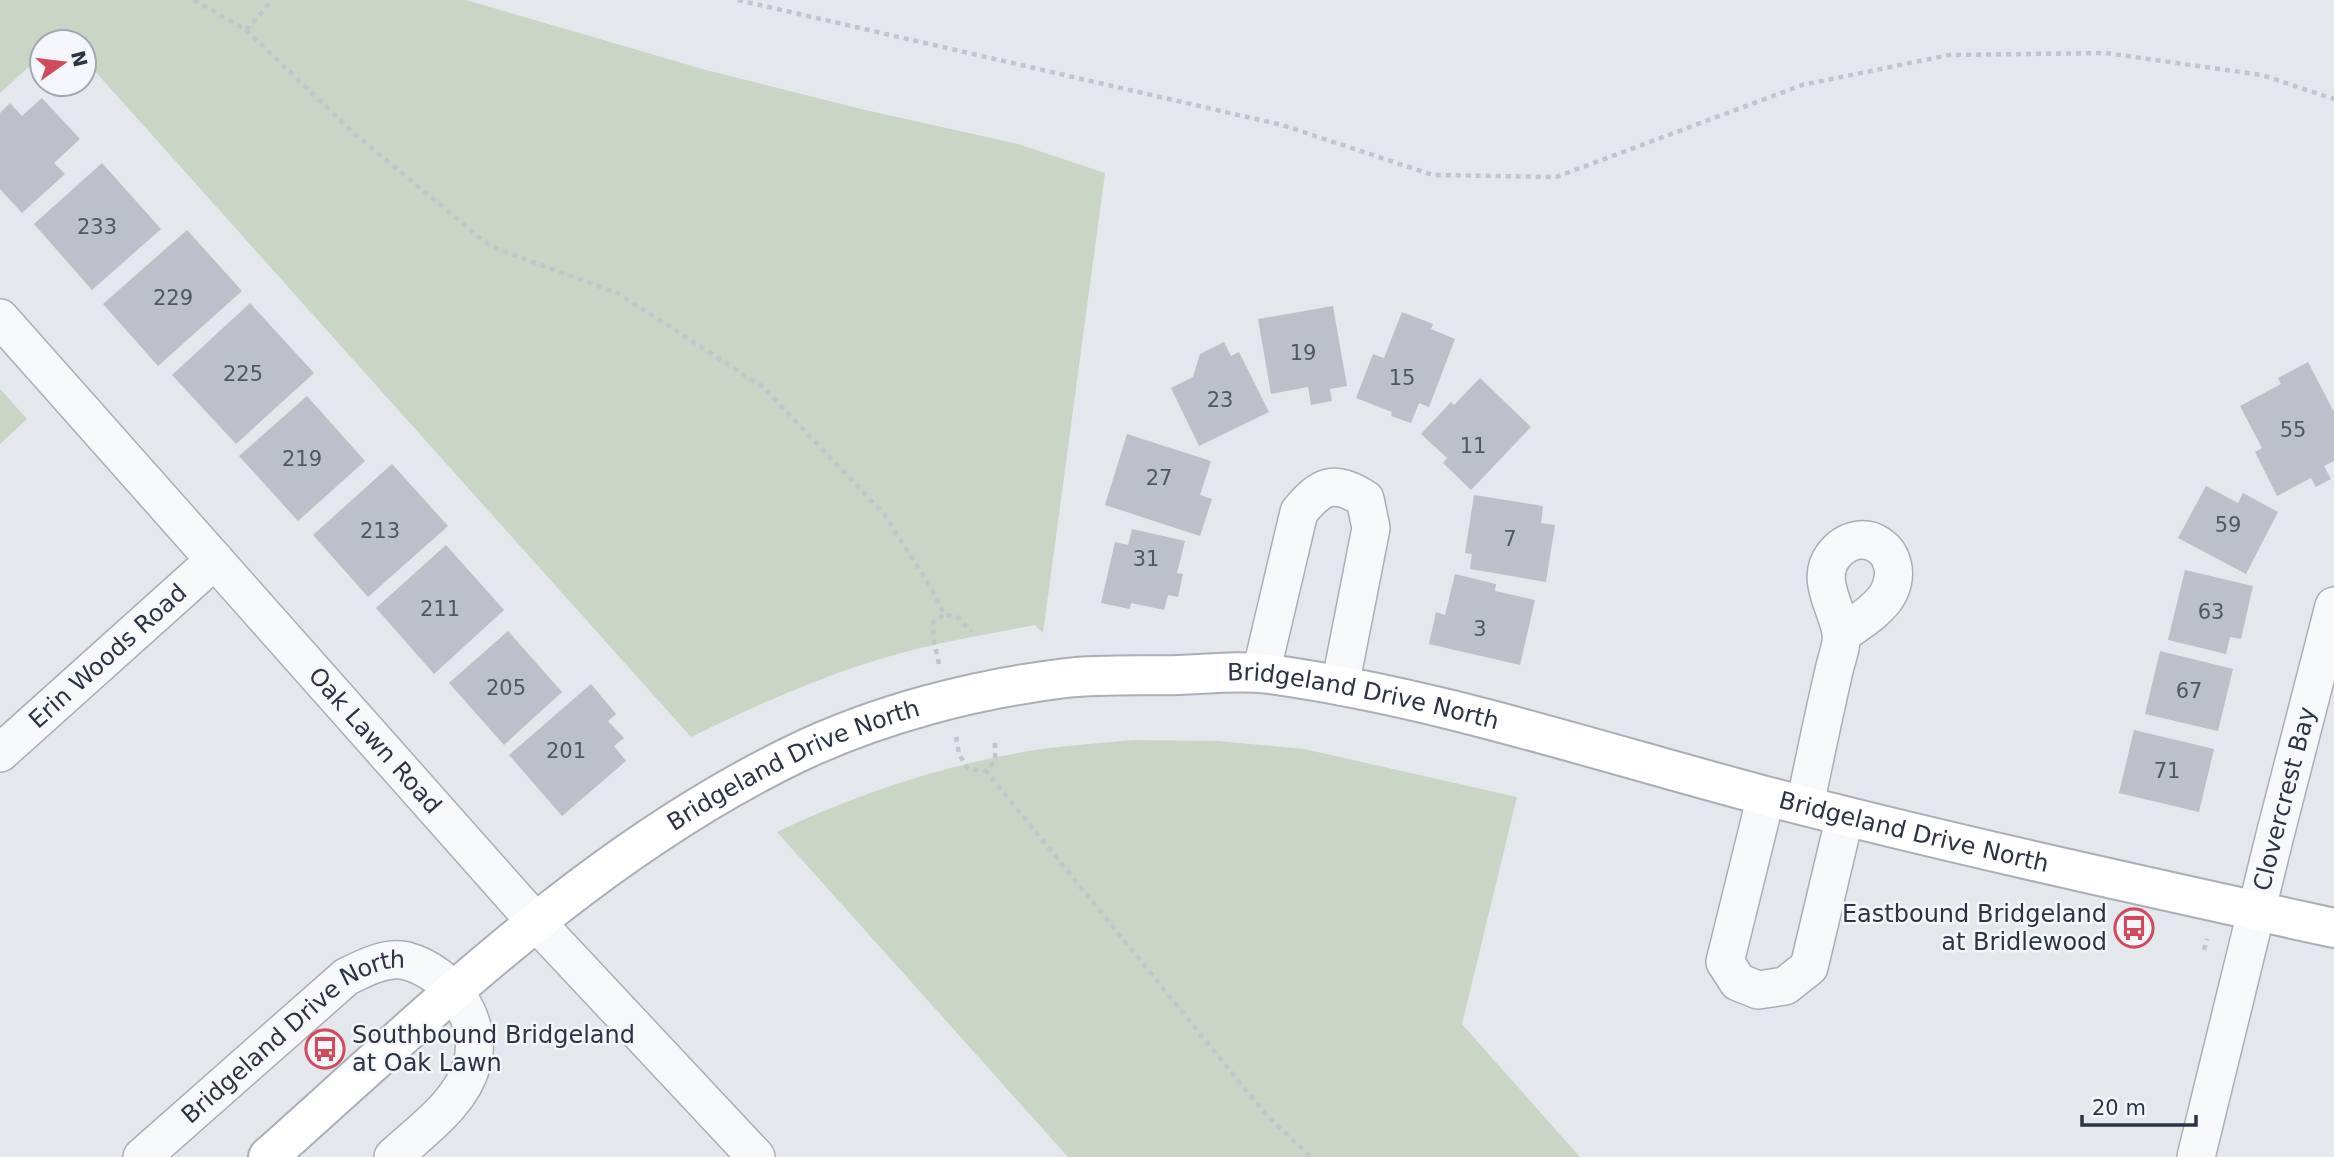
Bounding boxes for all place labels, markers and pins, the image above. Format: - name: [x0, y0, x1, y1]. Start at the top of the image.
- place label: Eastbound Bridgeland at Bridlewood: [1842, 900, 2107, 956]
- bus stop icon: Eastbound Bridgeland at Bridlewood: [2113, 907, 2155, 949]
- place label: Southbound Bridgeland at Oak Lawn: [352, 1021, 635, 1077]
- bus stop icon: Southbound Bridgeland at Oak Lawn: [304, 1028, 346, 1070]

